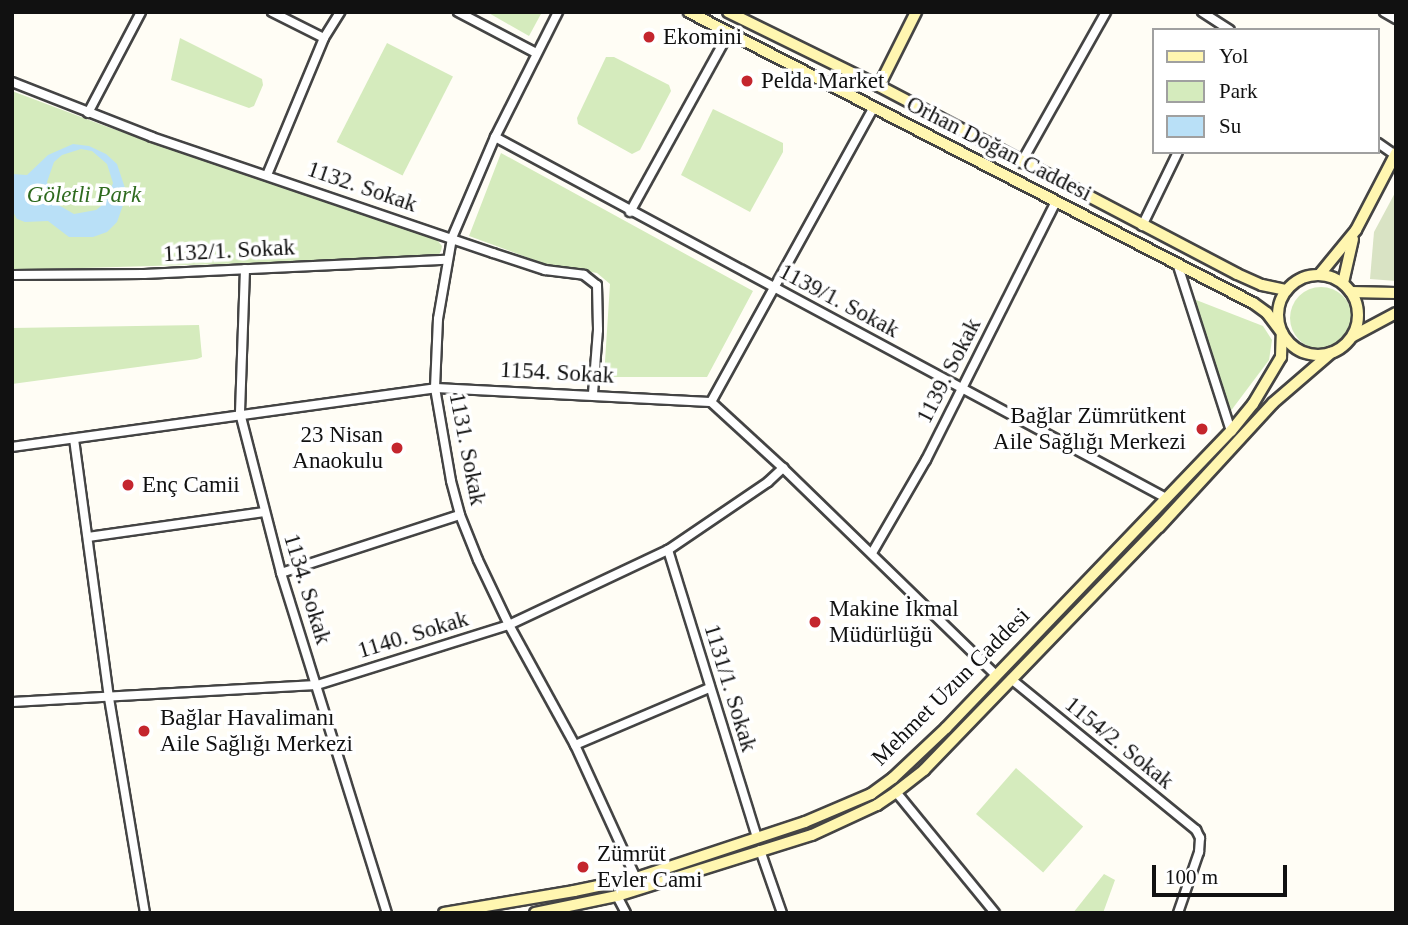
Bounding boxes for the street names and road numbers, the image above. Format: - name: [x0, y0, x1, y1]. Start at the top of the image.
- street label: Orhan Doğan Caddesi: [902, 90, 1096, 208]
- street label: 1132. Sokak: [304, 155, 420, 219]
- street label: 1132/1. Sokak: [162, 234, 296, 268]
- street label: 1139/1. Sokak: [774, 258, 904, 344]
- street label: 1139. Sokak: [911, 314, 987, 428]
- street label: 1154. Sokak: [499, 356, 615, 390]
- street label: 1131. Sokak: [443, 390, 491, 508]
- street label: 1134. Sokak: [277, 530, 337, 648]
- street label: Mehmet Uzun Caddesi: [866, 602, 1036, 772]
- street label: 1140. Sokak: [354, 605, 472, 665]
- street label: 1131/1. Sokak: [698, 621, 762, 755]
- street label: 1154/2. Sokak: [1059, 691, 1179, 795]

